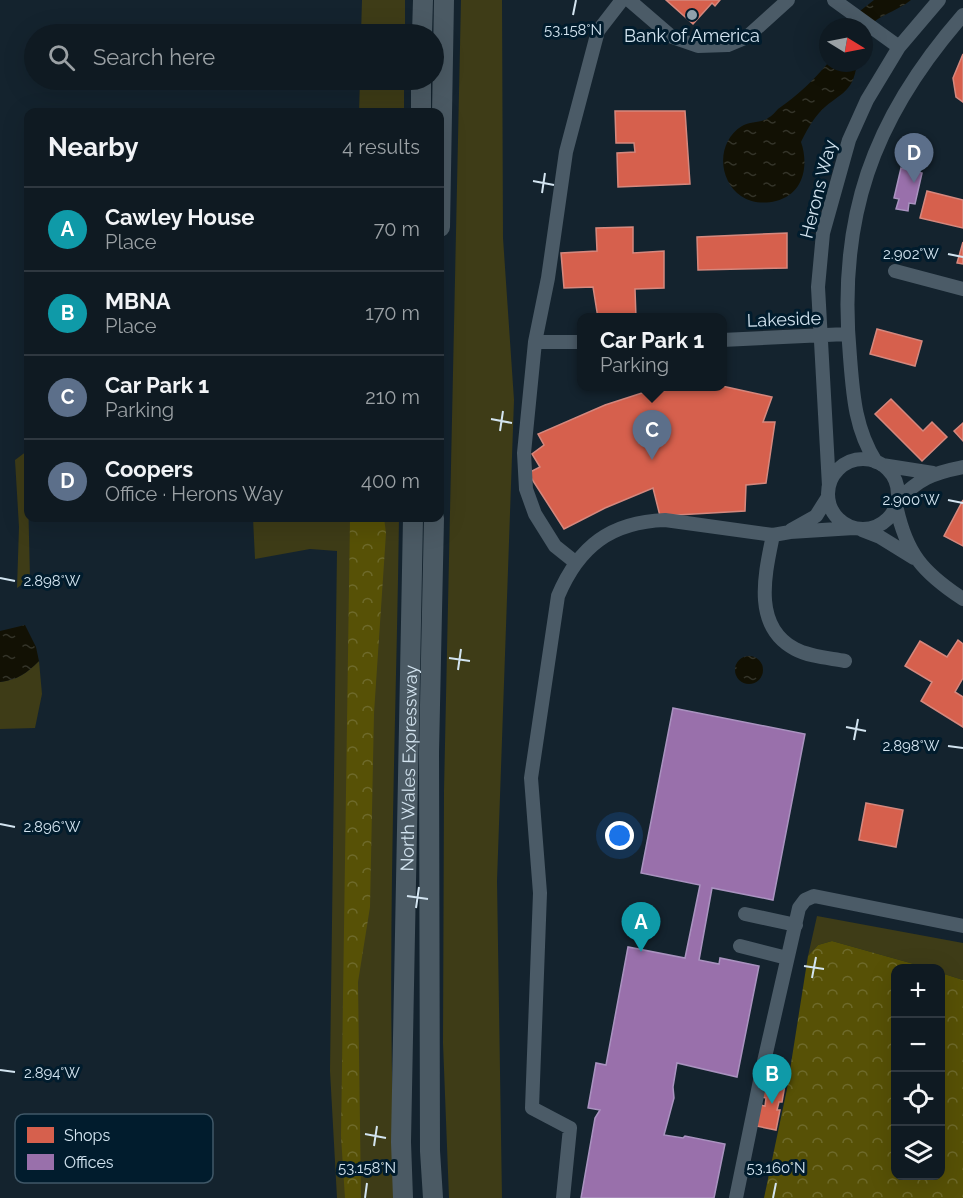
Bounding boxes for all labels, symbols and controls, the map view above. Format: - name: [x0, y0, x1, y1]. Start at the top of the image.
- marker: Bank of America: [685, 8, 699, 22]
- north arrow: [819, 18, 873, 72]
- text: 53.158°N: [544, 21, 602, 39]
- search box: [24, 24, 444, 90]
- place label: Bank of America: [624, 25, 760, 46]
- icon: search: [45, 41, 78, 74]
- text: Search here: [93, 44, 215, 70]
- text: Nearby: [48, 132, 138, 162]
- pin: D: [894, 134, 934, 183]
- text: 4 results: [342, 135, 420, 159]
- street label: Herons Way: [796, 137, 840, 240]
- text: Cawley House: [105, 204, 255, 230]
- text: A: [61, 217, 74, 241]
- text: 70 m: [374, 217, 420, 241]
- text: Place: [105, 230, 156, 254]
- text: 2.902°W: [883, 245, 939, 263]
- text: MBNA: [105, 288, 171, 314]
- text: B: [61, 301, 74, 325]
- text: 170 m: [365, 301, 420, 325]
- street label: Lakeside: [746, 307, 822, 331]
- popup: [577, 313, 727, 391]
- text: Place: [105, 314, 156, 338]
- text: Car Park 1: [600, 327, 704, 353]
- text: Parking: [600, 353, 669, 377]
- text: Car Park 1: [105, 372, 209, 398]
- text: C: [61, 385, 74, 409]
- text: 210 m: [365, 385, 420, 409]
- text: Parking: [105, 398, 174, 422]
- pin: C: [632, 410, 672, 460]
- text: Coopers: [105, 456, 193, 482]
- text: D: [60, 469, 75, 493]
- text: 400 m: [361, 469, 420, 493]
- text: Office · Herons Way: [105, 482, 283, 506]
- text: 2.900°W: [882, 491, 940, 509]
- text: 2.898°W: [24, 572, 81, 590]
- street label: North Wales Expressway: [396, 664, 421, 872]
- text: 2.898°W: [883, 737, 940, 755]
- text: 2.896°W: [23, 818, 81, 836]
- your location: [605, 821, 634, 850]
- pin: A: [622, 902, 660, 952]
- map controls: [891, 964, 945, 1180]
- button: +: [891, 964, 945, 1018]
- button: −: [891, 1018, 945, 1072]
- pin: B: [752, 1054, 792, 1104]
- text: 2.894°W: [24, 1064, 80, 1082]
- button: locate: [891, 1072, 945, 1126]
- legend: [15, 1114, 213, 1183]
- text: Shops: [64, 1126, 110, 1145]
- button: layers: [891, 1126, 945, 1180]
- text: Offices: [64, 1153, 114, 1172]
- text: 53.158°N: [338, 1159, 396, 1177]
- text: 53.160°N: [747, 1159, 805, 1177]

